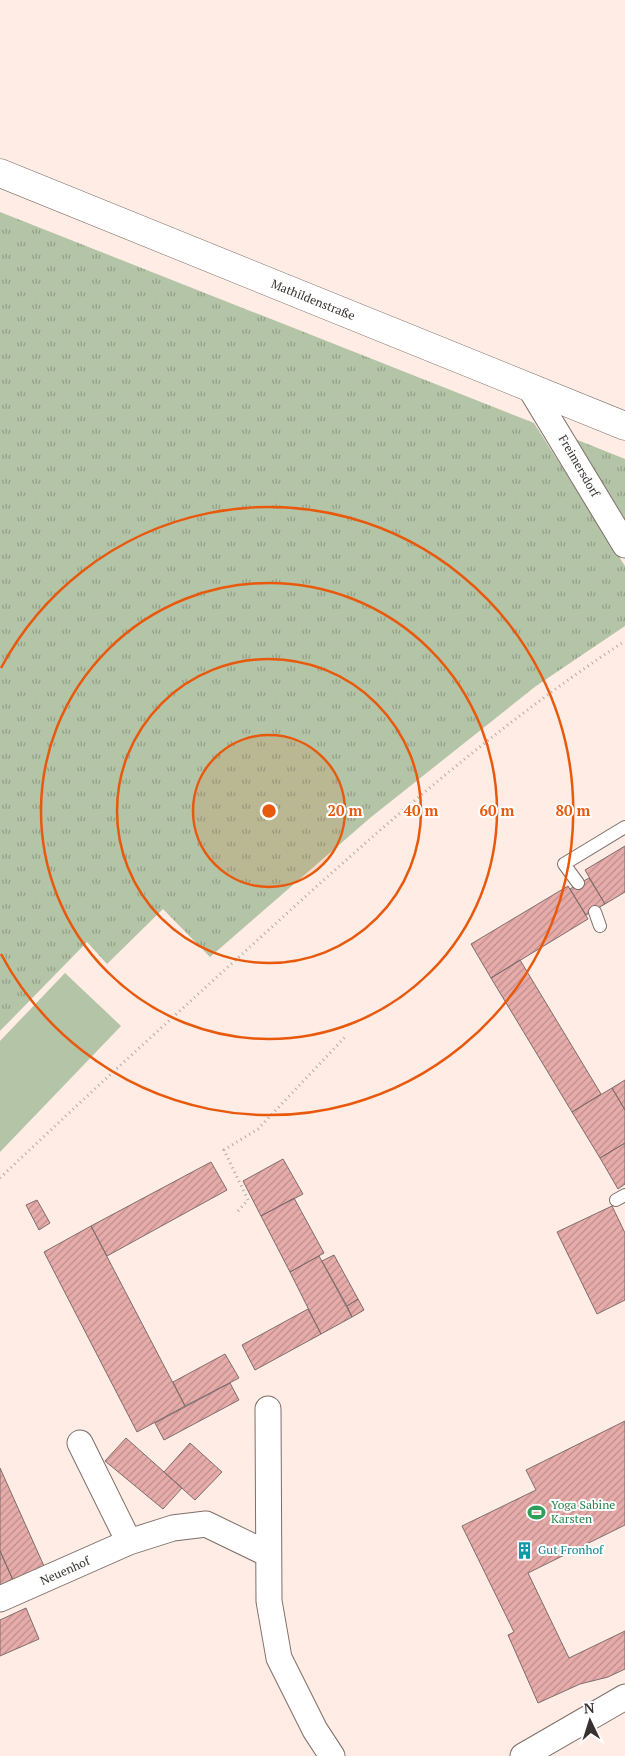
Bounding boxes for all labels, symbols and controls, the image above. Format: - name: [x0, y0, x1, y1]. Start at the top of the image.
- street label: Mathildenstraße: [269, 276, 357, 323]
- street label: Freimersdorf: [556, 432, 604, 500]
- text: 20 m: [328, 800, 363, 820]
- text: 40 m: [404, 800, 439, 820]
- text: 60 m: [480, 800, 515, 820]
- text: 80 m: [556, 800, 591, 820]
- centre of rings: [260, 802, 278, 820]
- place label: Yoga Sabine Karsten: [551, 1497, 615, 1526]
- sports icon: Yoga Sabine Karsten: [527, 1502, 547, 1522]
- building icon: Gut Fronhof: [514, 1540, 534, 1560]
- place label: Gut Fronhof: [538, 1542, 604, 1557]
- street label: Neuenhof: [38, 1553, 93, 1588]
- north arrow: [565, 1696, 615, 1746]
- text: N: [583, 1698, 595, 1717]

